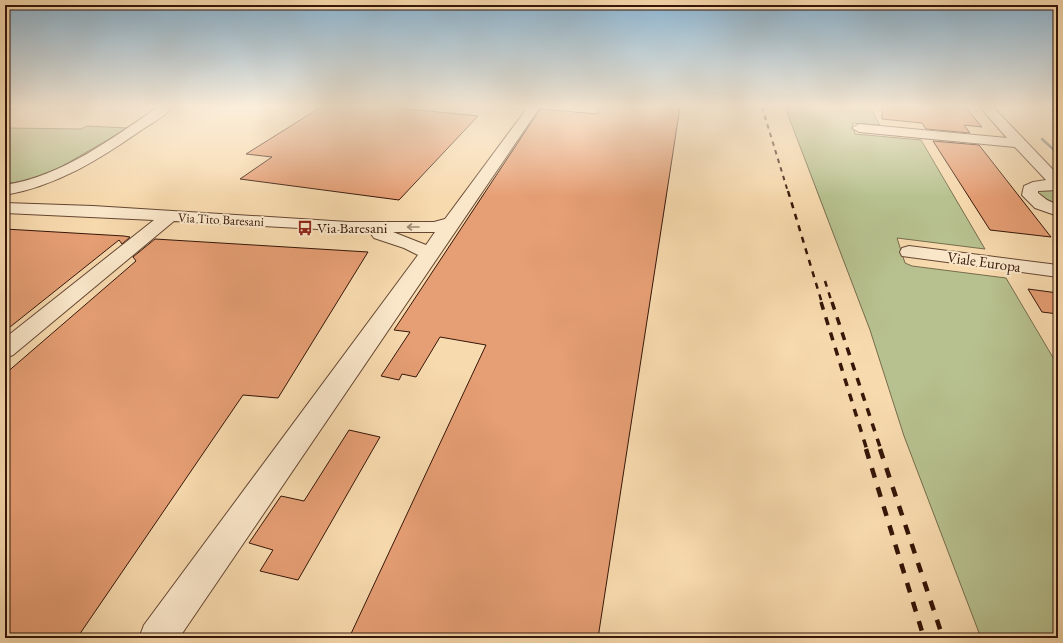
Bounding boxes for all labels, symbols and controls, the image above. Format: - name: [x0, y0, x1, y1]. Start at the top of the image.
- street label: Via Tito Baresani: [178, 209, 264, 230]
- place label: Via Baresani: [317, 218, 388, 237]
- bus stop icon: Via Baresani: [296, 219, 314, 237]
- one-way arrow: [407, 223, 420, 231]
- street label: Viale Europa: [946, 247, 1022, 276]

